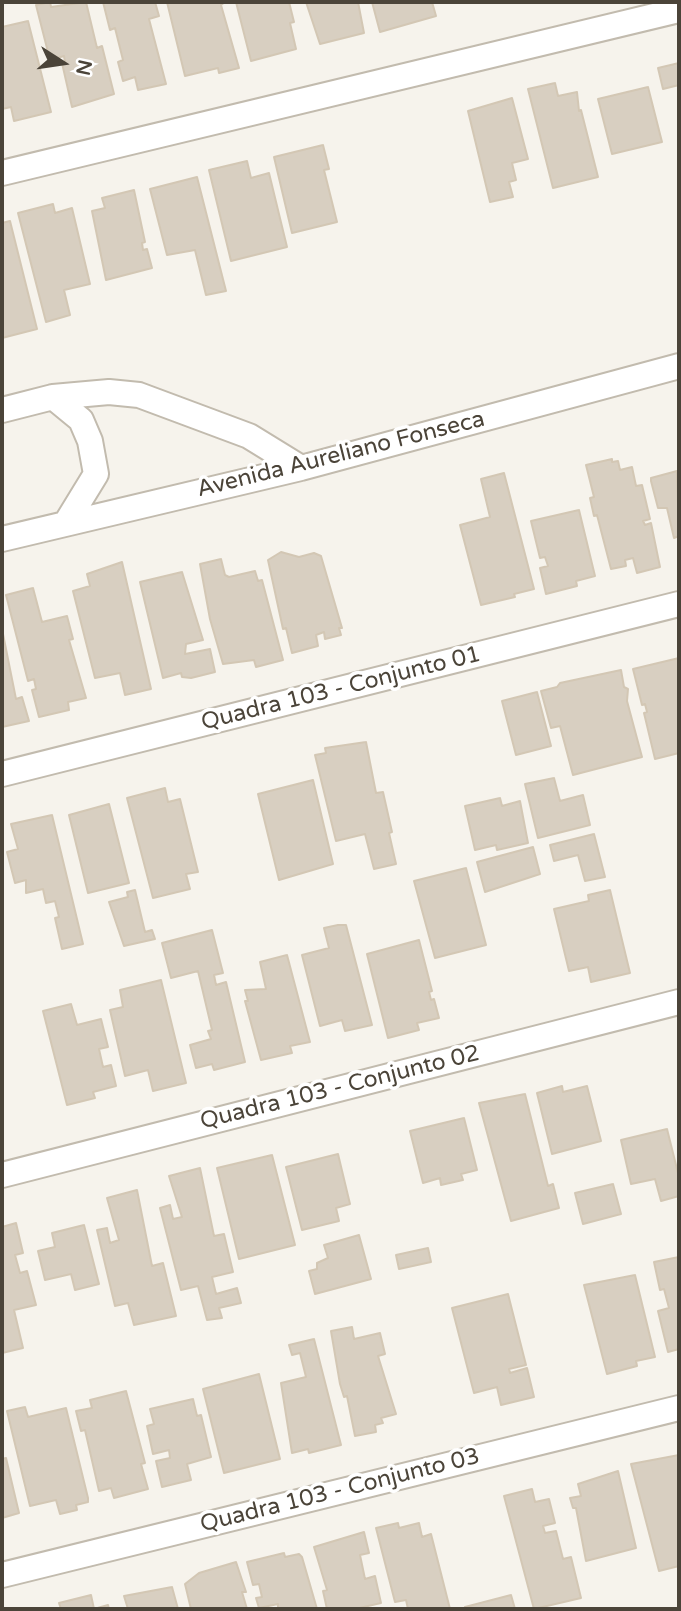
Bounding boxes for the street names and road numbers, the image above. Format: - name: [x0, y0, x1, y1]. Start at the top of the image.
- street label: Avenida Aureliano Fonseca: [194, 406, 488, 504]
- street label: Quadra 103 - Conjunto 01: [198, 641, 484, 737]
- street label: Quadra 103 - Conjunto 02: [197, 1040, 483, 1136]
- street label: Quadra 103 - Conjunto 03: [197, 1443, 483, 1539]

